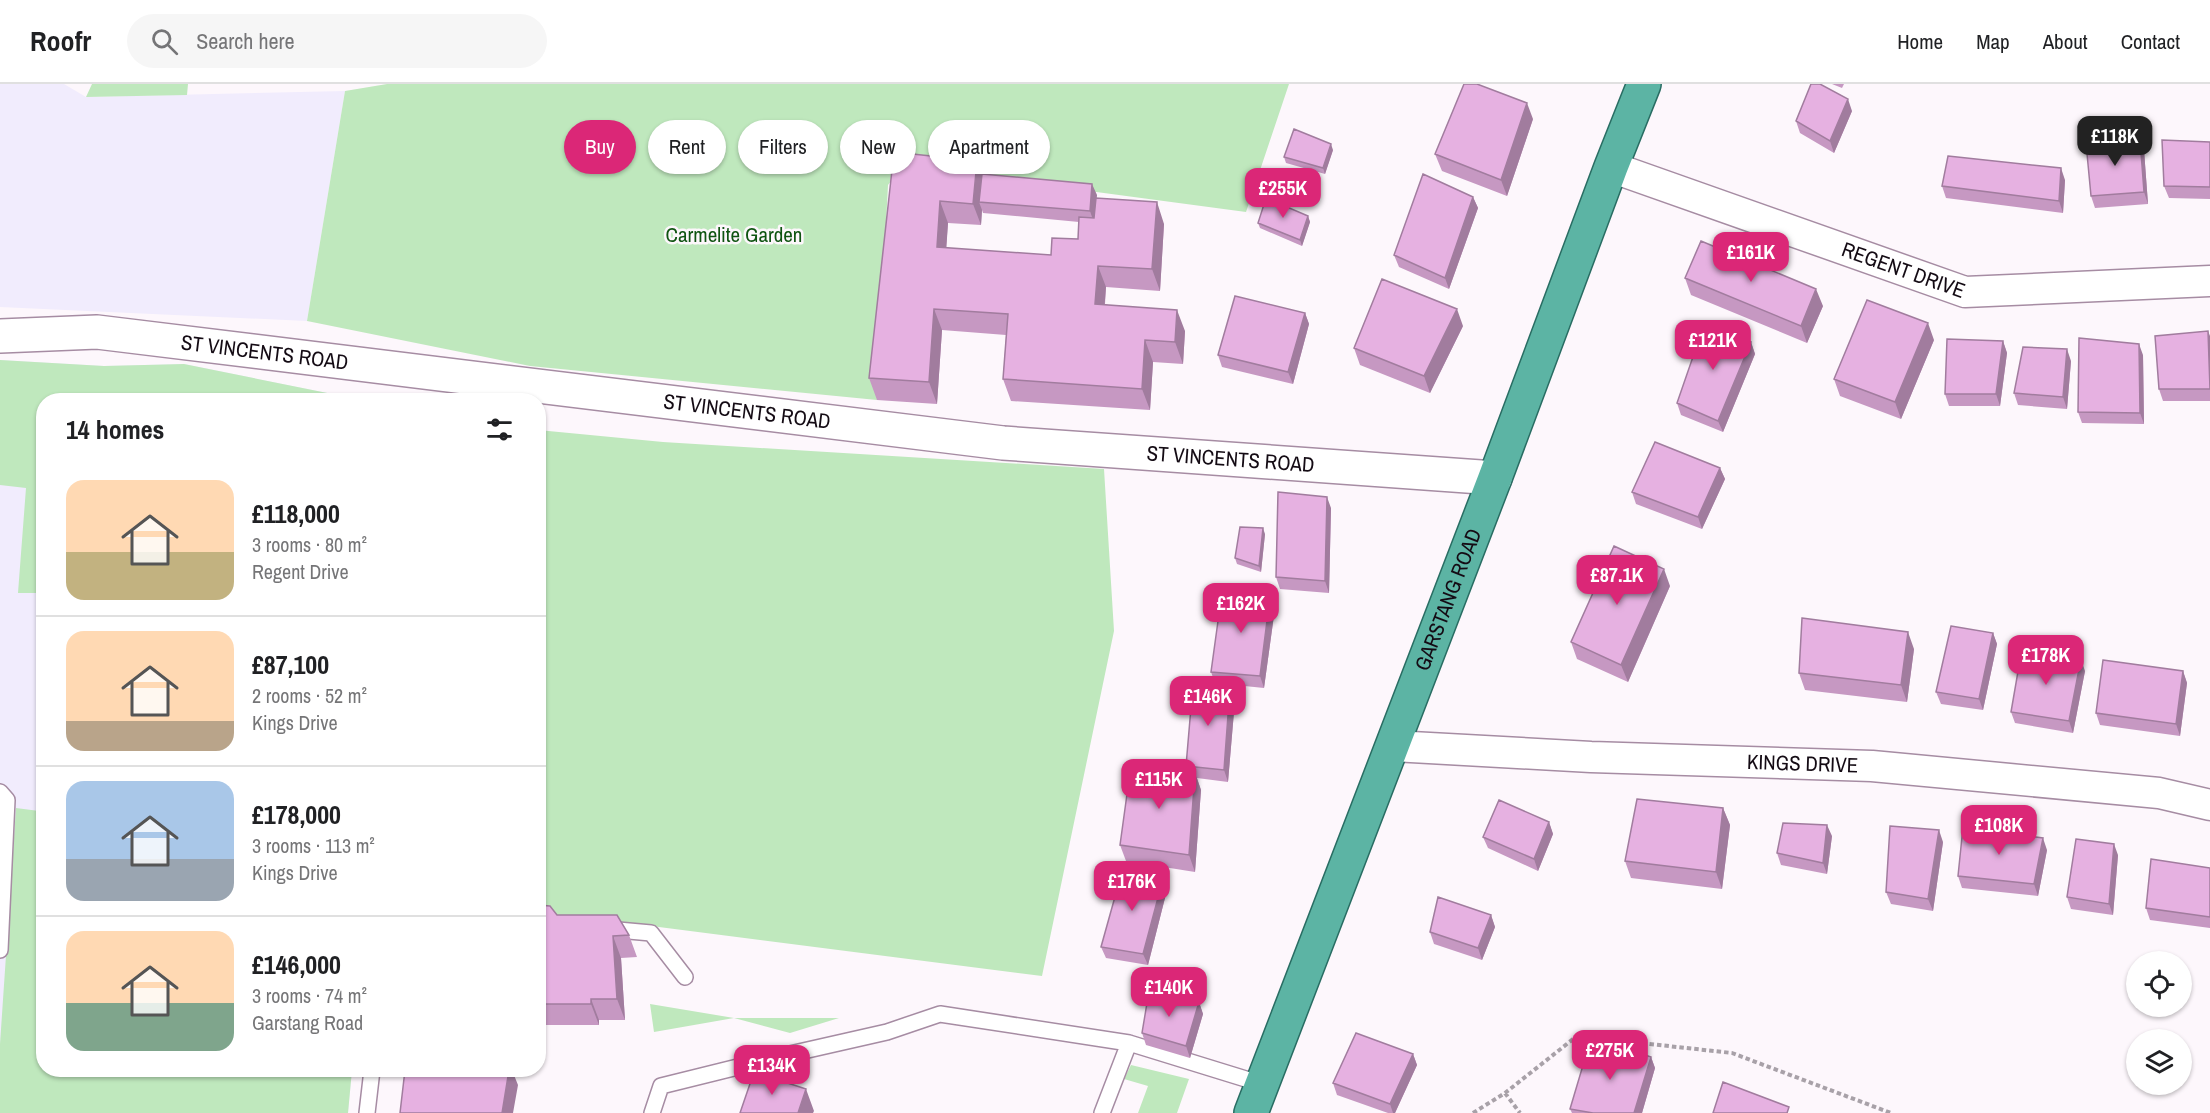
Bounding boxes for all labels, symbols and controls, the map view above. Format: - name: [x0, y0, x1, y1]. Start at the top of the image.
- search box: [127, 14, 547, 68]
- text: Roofr: [30, 22, 91, 60]
- icon: search: [148, 25, 181, 58]
- text: Search here: [196, 26, 295, 56]
- text: Home: [1897, 27, 1943, 56]
- text: Map: [1976, 27, 2010, 56]
- text: About: [2043, 27, 2088, 56]
- text: Contact: [2121, 27, 2180, 56]
- pin: £118K: [2073, 116, 2157, 167]
- chip: Buy: [564, 120, 636, 174]
- chip: Rent: [648, 120, 726, 174]
- chip: Filters: [738, 120, 828, 174]
- chip: New: [840, 120, 916, 174]
- chip: Apartment: [928, 120, 1050, 174]
- text: £118K: [2091, 122, 2139, 149]
- pin: £255K: [1241, 168, 1325, 219]
- text: £255K: [1259, 174, 1307, 201]
- park label: Carmelite Garden: [666, 220, 802, 249]
- pin: £161K: [1709, 232, 1793, 283]
- street label: REGENT DRIVE: [1838, 235, 1969, 305]
- text: £161K: [1727, 238, 1775, 265]
- pin: £121K: [1671, 320, 1755, 371]
- text: £121K: [1689, 326, 1737, 353]
- street label: ST VINCENTS ROAD: [179, 327, 350, 377]
- street label: ST VINCENTS ROAD: [662, 387, 832, 436]
- text: 14 homes: [66, 412, 164, 447]
- icon: filters: [483, 413, 516, 446]
- street label: ST VINCENTS ROAD: [1146, 438, 1316, 479]
- text: £118,000: [252, 496, 340, 531]
- icon: home: [114, 504, 186, 576]
- street label: GARSTANG ROAD: [1407, 524, 1488, 675]
- text: 3 rooms · 80 m²: [252, 531, 367, 558]
- pin: £87.1K: [1568, 555, 1666, 606]
- text: Regent Drive: [252, 558, 349, 585]
- text: £87.1K: [1591, 561, 1643, 588]
- pin: £162K: [1199, 583, 1283, 634]
- text: £162K: [1217, 589, 1265, 616]
- pin: £178K: [2004, 635, 2088, 686]
- text: £178K: [2022, 641, 2070, 668]
- text: £87,100: [252, 647, 329, 682]
- icon: home: [114, 655, 186, 727]
- pin: £146K: [1166, 676, 1250, 727]
- text: 2 rooms · 52 m²: [252, 682, 367, 709]
- text: £146K: [1184, 682, 1232, 709]
- text: Kings Drive: [252, 709, 338, 736]
- street label: KINGS DRIVE: [1747, 747, 1859, 780]
- pin: £115K: [1117, 759, 1201, 810]
- text: £115K: [1135, 765, 1183, 792]
- text: £178,000: [252, 797, 341, 832]
- icon: home: [114, 805, 186, 877]
- pin: £108K: [1957, 805, 2041, 856]
- text: £108K: [1975, 811, 2023, 838]
- text: 3 rooms · 113 m²: [252, 832, 375, 859]
- text: Kings Drive: [252, 859, 338, 886]
- pin: £176K: [1090, 861, 1174, 912]
- text: £176K: [1108, 867, 1156, 894]
- text: £146,000: [252, 947, 341, 982]
- map controls: [2126, 951, 2192, 1095]
- button: locate: [2126, 951, 2192, 1017]
- icon: home: [114, 955, 186, 1027]
- pin: £140K: [1127, 967, 1211, 1018]
- text: £140K: [1145, 973, 1193, 1000]
- text: 3 rooms · 74 m²: [252, 982, 367, 1009]
- text: Garstang Road: [252, 1009, 363, 1036]
- button: layers: [2126, 1029, 2192, 1095]
- pin: £275K: [1568, 1030, 1652, 1081]
- text: £275K: [1586, 1036, 1634, 1063]
- pin: £134K: [730, 1045, 814, 1096]
- text: £134K: [748, 1051, 796, 1078]

